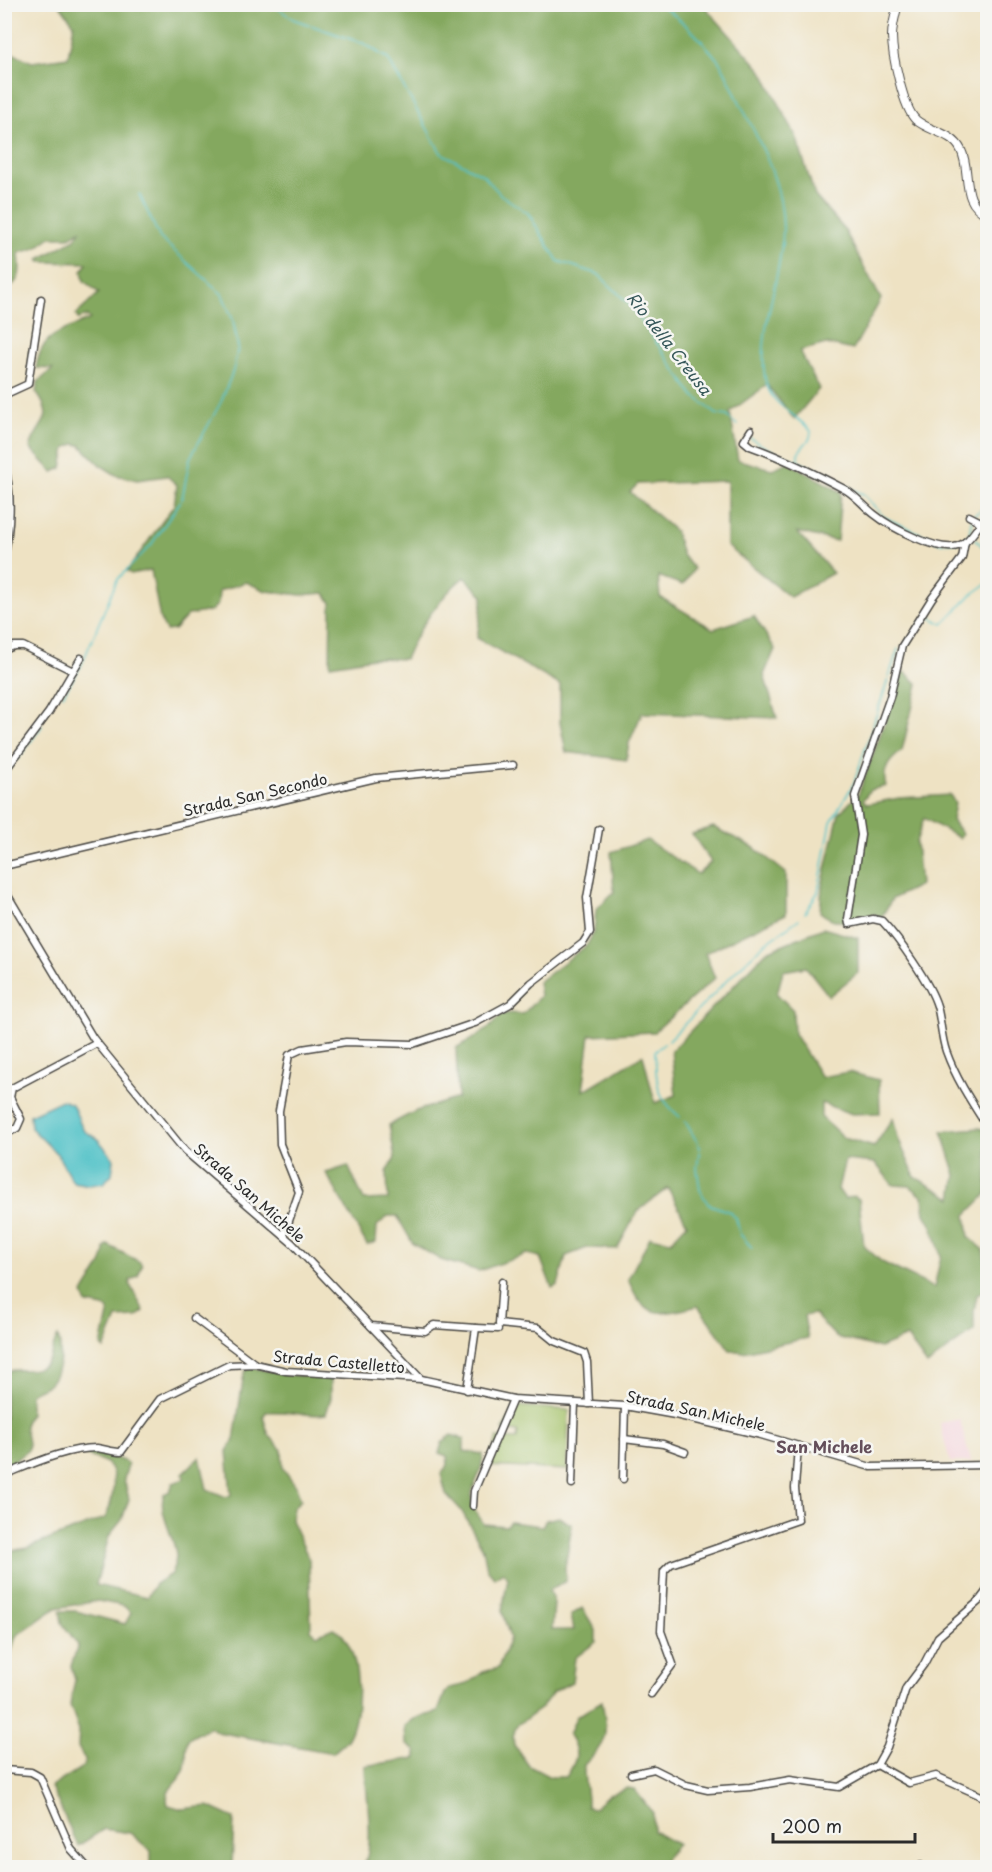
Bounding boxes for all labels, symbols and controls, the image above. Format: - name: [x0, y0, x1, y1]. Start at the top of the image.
- water label: Rio della Creusa: [622, 286, 719, 400]
- street label: Strada San Secondo: [181, 766, 329, 822]
- street label: Strada San Michele: [189, 1137, 311, 1247]
- street label: Strada Castelletto: [272, 1344, 406, 1378]
- street label: Strada San Michele: [624, 1384, 768, 1436]
- district label: San Michele: [776, 1434, 872, 1458]
- scale bar: [773, 1806, 916, 1844]
- text: 200 m: [782, 1812, 842, 1839]

